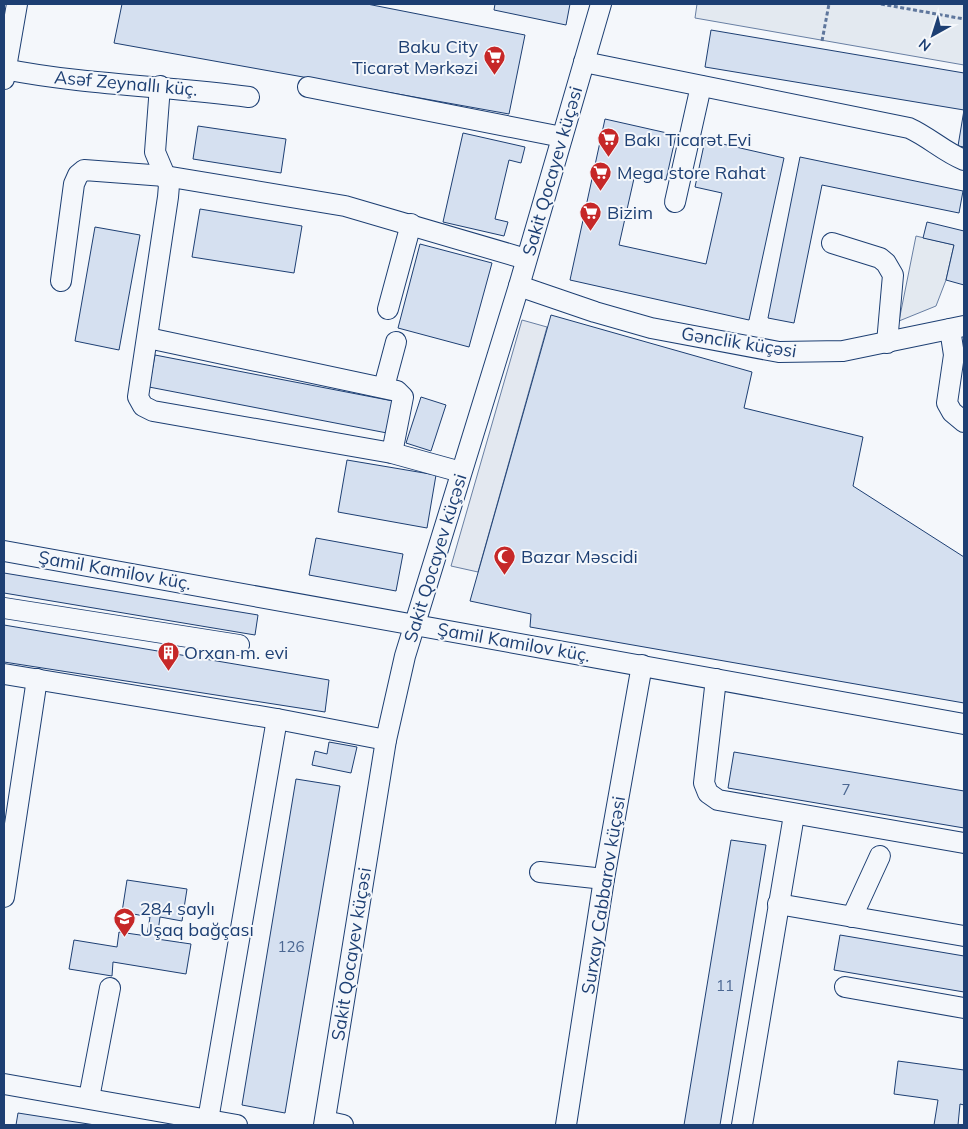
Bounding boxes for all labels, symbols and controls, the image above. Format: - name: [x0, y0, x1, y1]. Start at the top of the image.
- north arrow: [908, 10, 958, 60]
- place label: Baku City Ticarət Mərkəzi: [352, 35, 478, 79]
- text: N: [915, 35, 935, 55]
- supermarket icon: Baku City Ticarət Mərkəzi: [482, 44, 506, 75]
- street label: Asəf Zeynallı küç.: [53, 65, 199, 101]
- street label: Sakit Qocayev küçəsi: [517, 84, 587, 258]
- supermarket icon: Bakı Ticarət Evi: [596, 127, 620, 158]
- place label: Bakı Ticarət Evi: [624, 128, 751, 151]
- supermarket icon: Mega store Rahat: [589, 160, 613, 191]
- place label: Mega store Rahat: [617, 161, 766, 184]
- supermarket icon: Bizim: [579, 200, 603, 231]
- place label: Bizim: [607, 201, 653, 224]
- street label: Gənclik küçəsi: [680, 322, 798, 362]
- street label: Sakit Qocayev küçəsi: [398, 471, 472, 645]
- mosque icon: Bazar Məscidi: [493, 544, 517, 575]
- street label: Şamil Kamilov küç.: [37, 545, 193, 595]
- place label: Bazar Məscidi: [521, 545, 638, 568]
- street label: Şamil Kamilov küç.: [436, 617, 592, 667]
- building icon: Orxan m. evi: [156, 640, 180, 671]
- place label: Orxan m. evi: [184, 641, 288, 664]
- house number: 7: [841, 780, 851, 799]
- street label: Surxay Cabbarov küçəsi: [576, 794, 630, 996]
- street label: Sakit Qocayev küçəsi: [326, 866, 376, 1042]
- place label: 284 saylı Uşaq bağçası: [140, 897, 254, 941]
- school or university icon: 284 saylı Uşaq bağçası: [112, 906, 136, 937]
- house number: 126: [277, 937, 305, 956]
- house number: 11: [716, 976, 734, 995]

